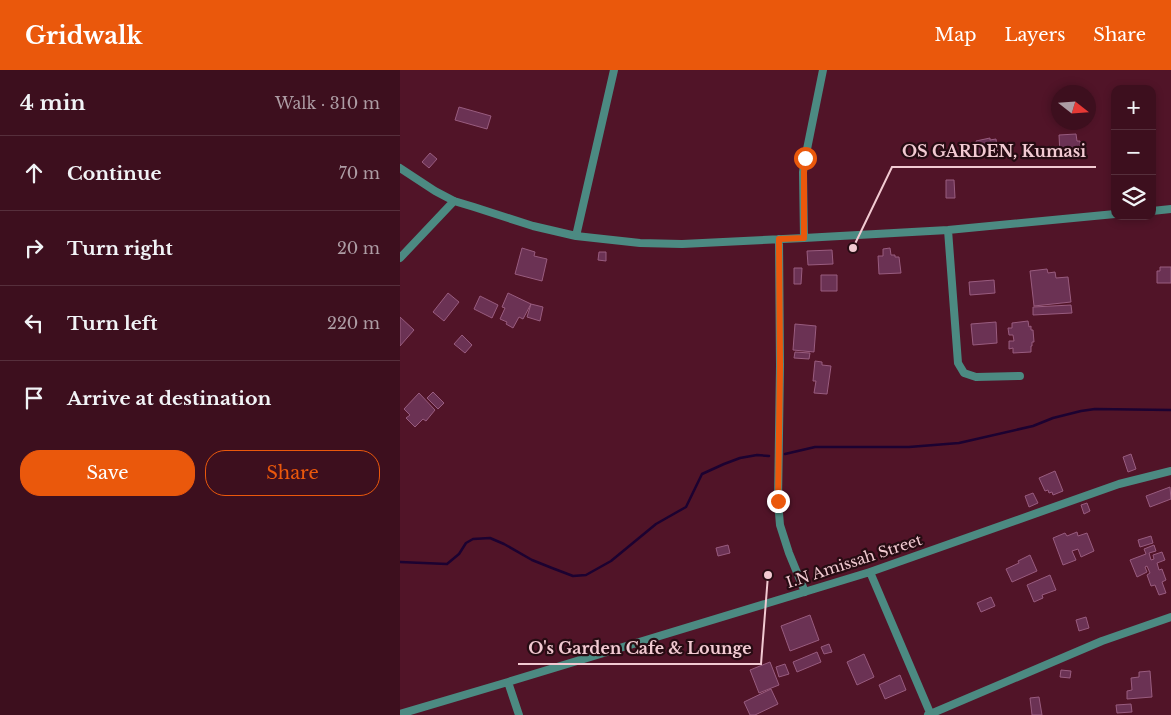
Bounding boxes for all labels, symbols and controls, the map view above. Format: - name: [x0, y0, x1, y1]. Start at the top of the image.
- text: Gridwalk: [25, 21, 142, 50]
- text: Map: [935, 24, 976, 46]
- text: Layers: [1004, 24, 1065, 46]
- text: Share: [1093, 24, 1146, 46]
- north arrow: [1051, 85, 1096, 130]
- map controls: [1111, 85, 1156, 220]
- button: +: [1111, 85, 1156, 130]
- text: 4 min: [20, 90, 86, 116]
- text: Walk · 310 m: [275, 93, 380, 113]
- button: −: [1111, 130, 1156, 175]
- callout: OS GARDEN, Kumasi: [892, 136, 1096, 167]
- text: OS GARDEN, Kumasi: [902, 141, 1086, 161]
- route start: [794, 147, 817, 170]
- icon: ahead: [20, 159, 48, 187]
- text: Continue: [67, 162, 162, 185]
- text: 70 m: [339, 163, 380, 183]
- button: layers: [1111, 175, 1156, 220]
- icon: right: [20, 234, 48, 262]
- text: Turn right: [67, 237, 173, 260]
- text: 20 m: [337, 238, 380, 258]
- icon: left: [20, 309, 48, 337]
- text: Turn left: [67, 312, 158, 335]
- text: 220 m: [327, 313, 380, 333]
- icon: arrive: [20, 384, 48, 412]
- text: Arrive at destination: [67, 387, 271, 410]
- button: Save: [20, 450, 195, 496]
- button: Share: [205, 450, 380, 496]
- route end: [767, 490, 790, 513]
- street label: I.N Amissah Street: [784, 530, 925, 592]
- callout: O's Garden Cafe & Lounge: [518, 633, 761, 664]
- text: O's Garden Cafe & Lounge: [528, 638, 752, 658]

